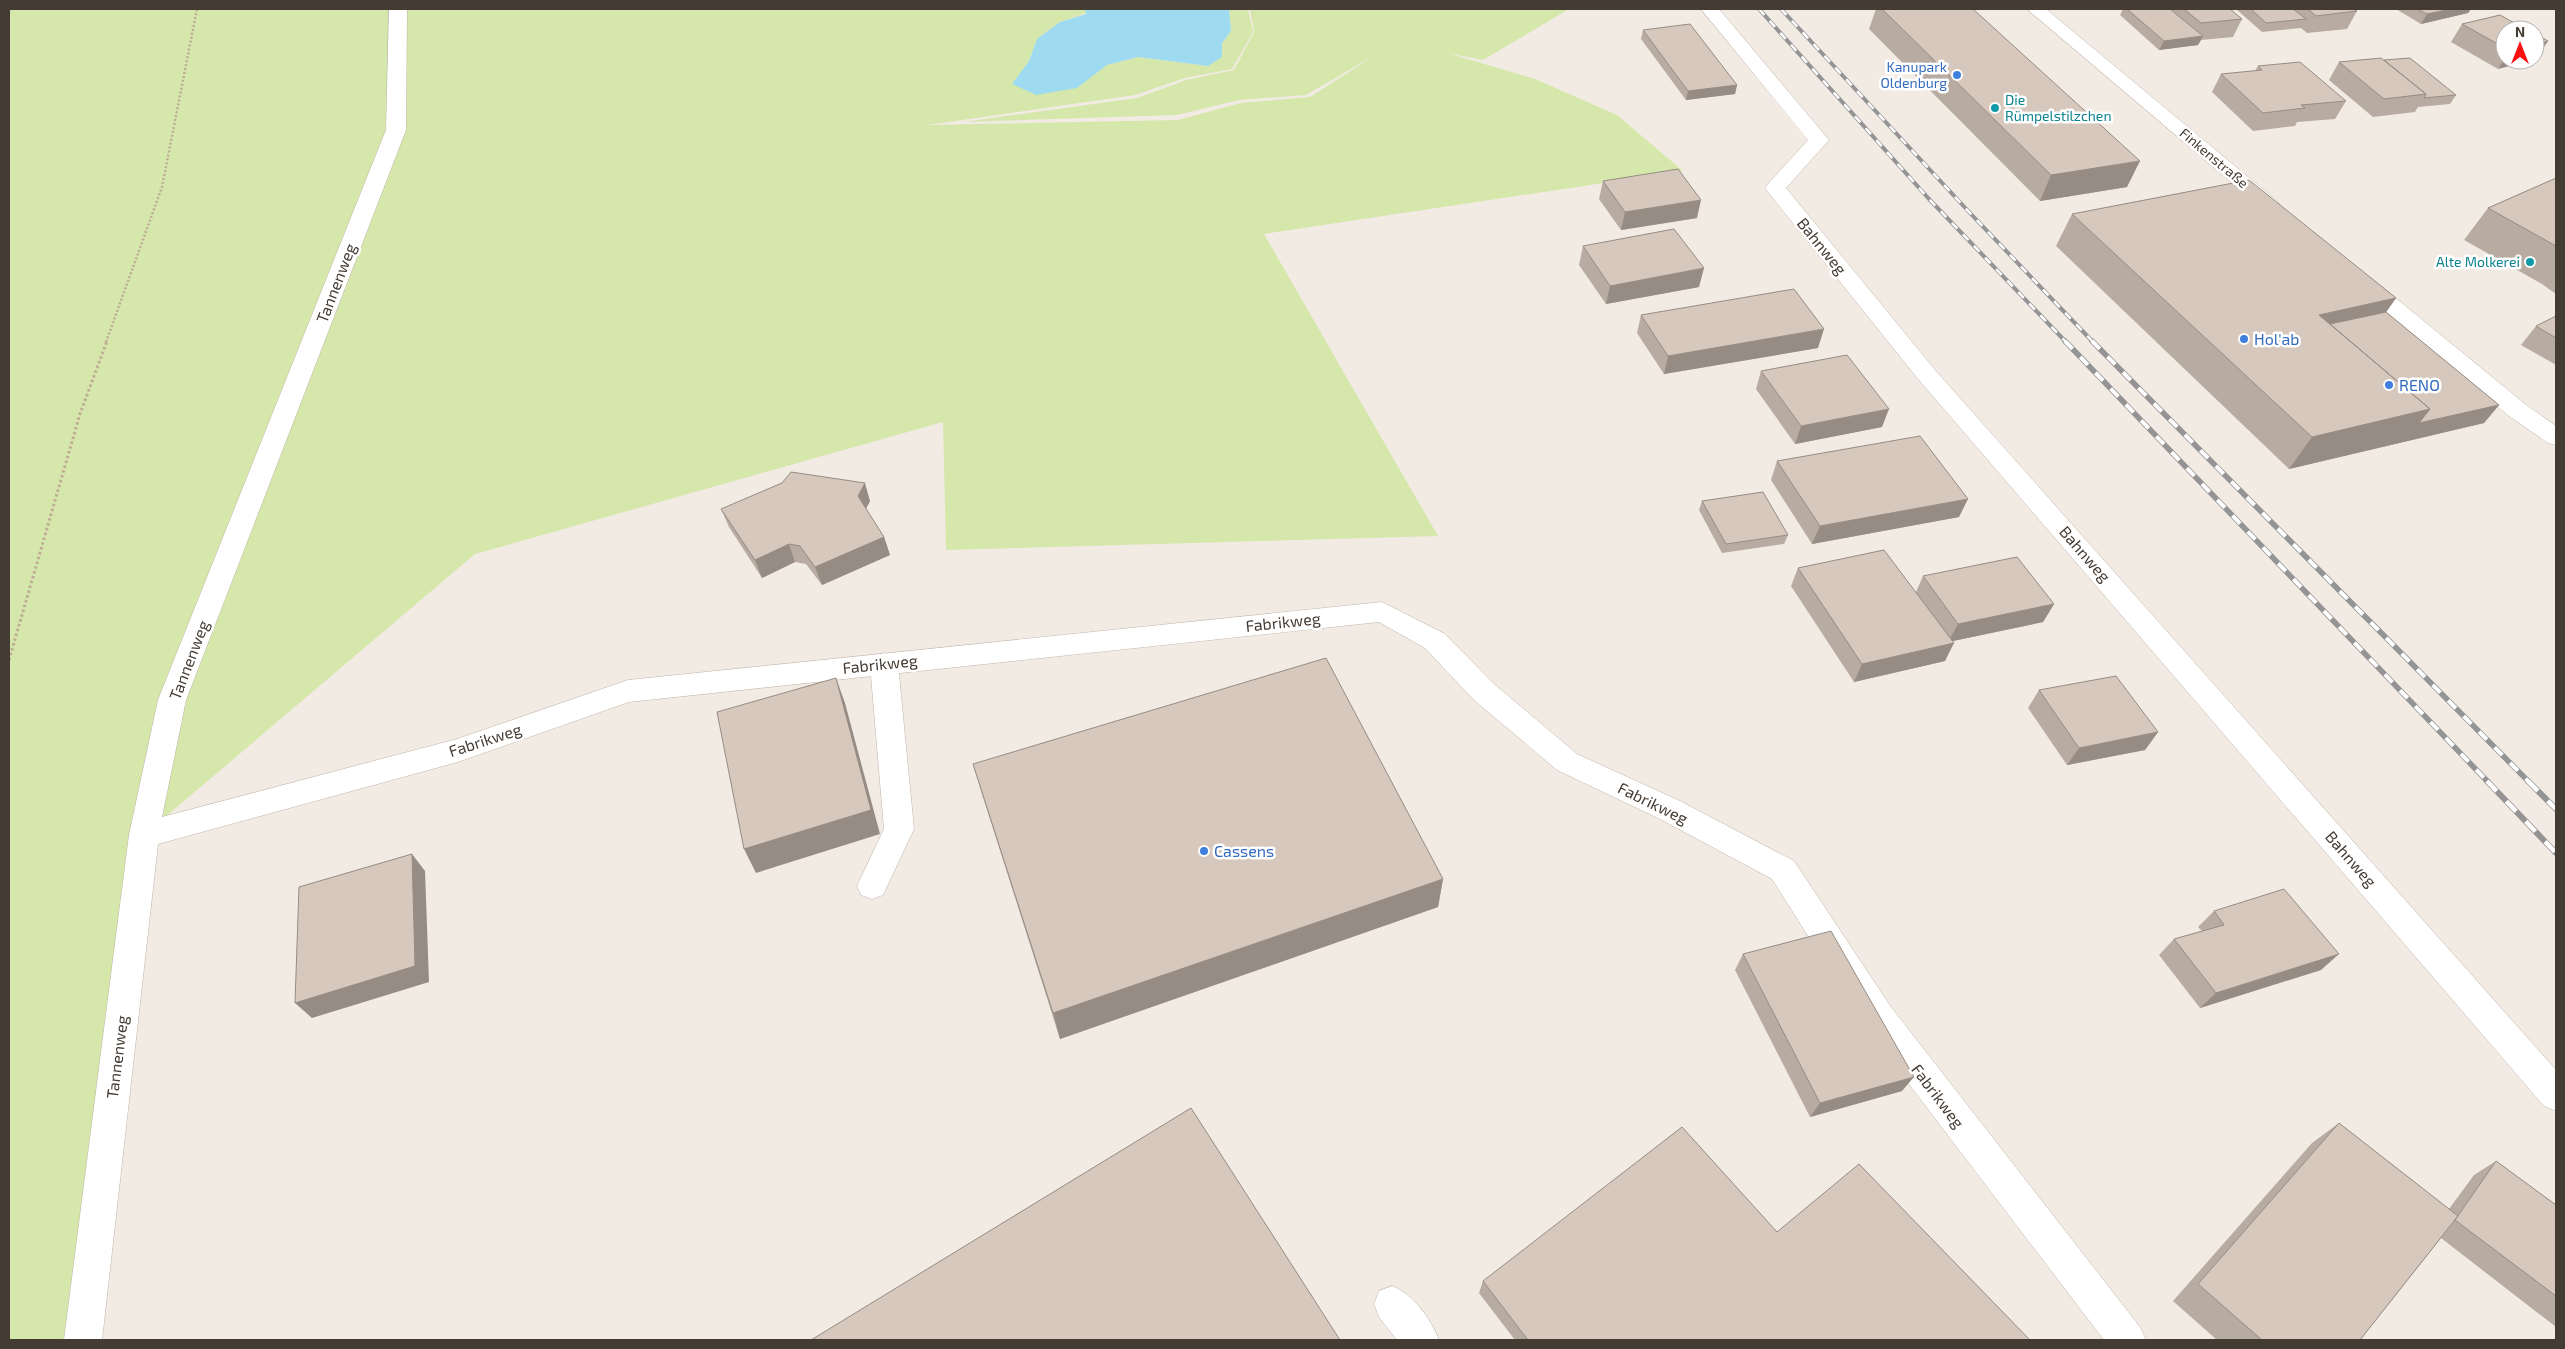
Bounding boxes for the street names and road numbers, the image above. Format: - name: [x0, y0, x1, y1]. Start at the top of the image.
- street label: Finkenstraße: [2177, 124, 2252, 191]
- street label: Bahnweg: [1794, 213, 1851, 278]
- street label: Tannenweg: [312, 240, 359, 325]
- street label: Bahnweg: [2056, 522, 2115, 586]
- street label: Fabrikweg: [1244, 608, 1321, 635]
- street label: Tannenweg: [165, 617, 212, 702]
- street label: Fabrikweg: [841, 650, 918, 677]
- street label: Fabrikweg: [446, 719, 524, 760]
- street label: Fabrikweg: [1615, 777, 1691, 828]
- street label: Bahnweg: [2322, 827, 2381, 891]
- street label: Tannenweg: [102, 1014, 131, 1100]
- street label: Fabrikweg: [1908, 1060, 1969, 1132]

